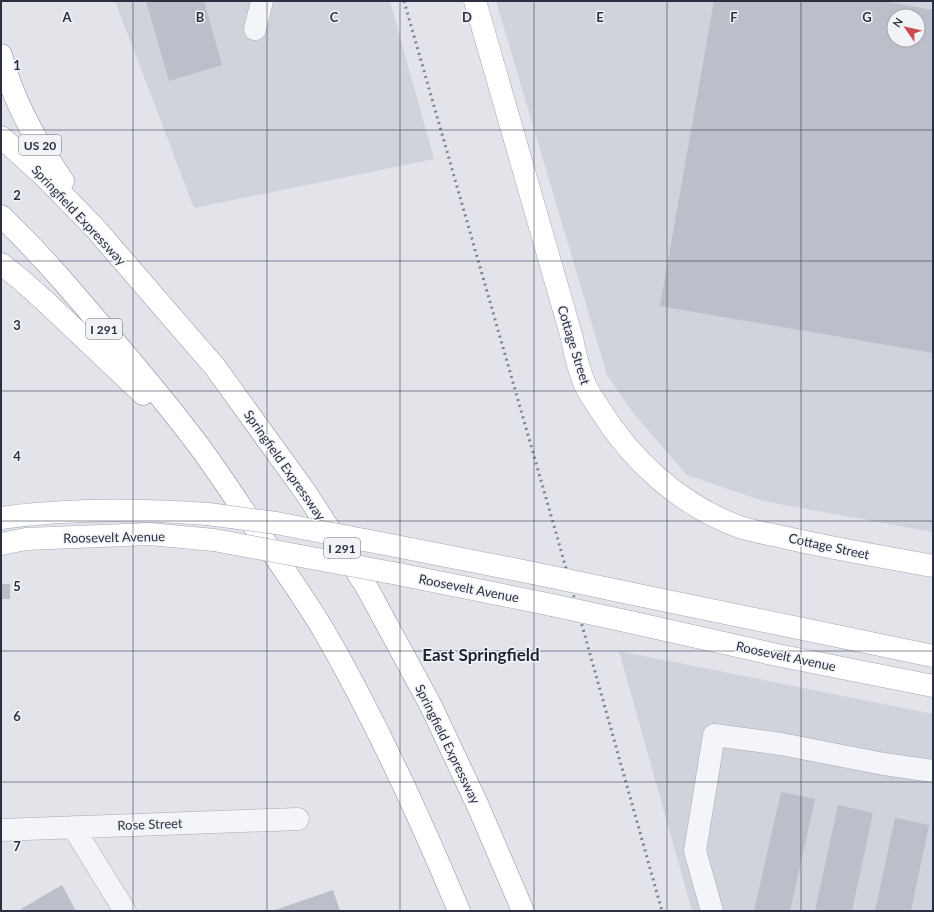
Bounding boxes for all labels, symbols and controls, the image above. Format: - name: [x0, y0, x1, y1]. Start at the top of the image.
- north arrow: [886, 8, 926, 48]
- text: A: [61, 9, 72, 25]
- text: B: [196, 9, 205, 25]
- text: C: [330, 9, 339, 25]
- text: D: [462, 9, 472, 25]
- text: E: [596, 9, 604, 25]
- text: F: [730, 9, 738, 25]
- text: G: [862, 9, 872, 25]
- text: N: [890, 15, 905, 29]
- text: 1: [13, 57, 21, 73]
- road number: US 20: [19, 135, 61, 155]
- street label: Springfield Expressway: [28, 162, 130, 269]
- text: 2: [13, 187, 21, 203]
- street label: Cottage Street: [554, 303, 594, 387]
- text: 3: [13, 317, 21, 333]
- road number: I 291: [86, 319, 122, 339]
- street label: Springfield Expressway: [241, 407, 329, 524]
- text: 4: [13, 448, 21, 464]
- street label: Roosevelt Avenue: [63, 528, 165, 546]
- street label: Cottage Street: [787, 530, 871, 562]
- road number: I 291: [324, 538, 360, 558]
- street label: Roosevelt Avenue: [417, 570, 521, 606]
- text: 5: [13, 578, 21, 594]
- street label: Roosevelt Avenue: [735, 638, 838, 674]
- district label: East Springfield: [422, 644, 540, 665]
- street label: Springfield Expressway: [412, 682, 484, 807]
- text: 6: [13, 708, 21, 724]
- street label: Rose Street: [117, 815, 183, 833]
- text: 7: [13, 838, 21, 854]

